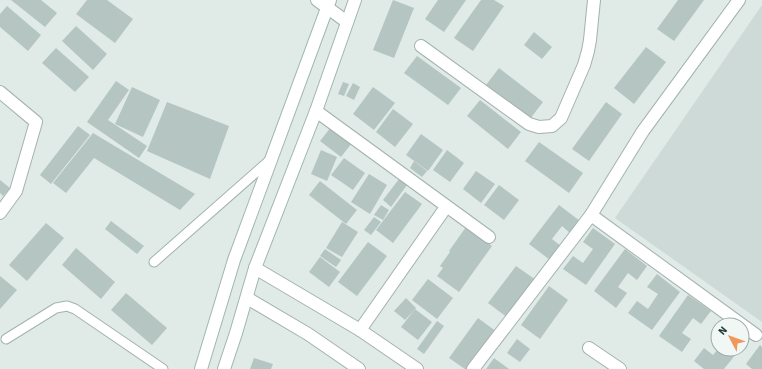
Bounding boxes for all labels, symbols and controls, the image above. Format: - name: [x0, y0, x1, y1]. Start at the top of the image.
- north arrow: [710, 317, 750, 357]
- text: N: [715, 323, 731, 338]

